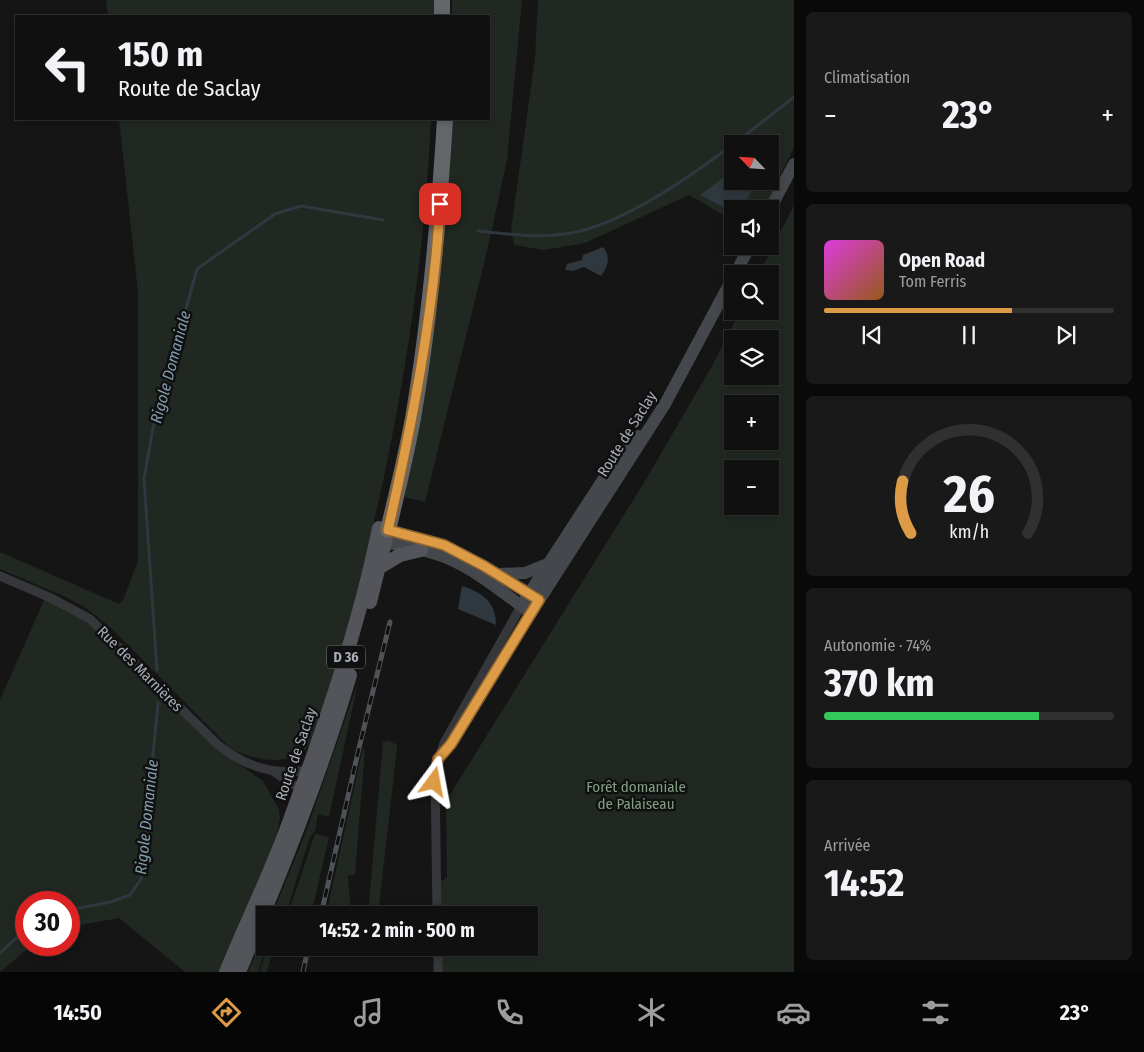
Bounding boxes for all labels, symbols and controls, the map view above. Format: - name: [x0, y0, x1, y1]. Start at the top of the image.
- text: 150 m: [118, 33, 203, 75]
- icon: left: [35, 35, 100, 100]
- text: Climatisation: [824, 68, 910, 87]
- text: Route de Saclay: [118, 75, 261, 102]
- text: 23°: [942, 92, 996, 138]
- text: −: [824, 99, 837, 132]
- text: +: [1101, 99, 1114, 132]
- north arrow: [724, 135, 779, 190]
- map controls: [724, 135, 779, 515]
- pin: [419, 183, 461, 225]
- icon: arrive: [426, 190, 454, 218]
- button: sound: [724, 200, 779, 255]
- text: Open Road: [899, 249, 985, 272]
- button: search: [724, 265, 779, 320]
- text: Tom Ferris: [899, 272, 966, 291]
- water label: Rigole Domaniale: [146, 308, 195, 425]
- icon: previous: [858, 321, 886, 349]
- icon: pause: [955, 321, 983, 349]
- icon: next: [1052, 321, 1080, 349]
- button: layers: [724, 330, 779, 385]
- street label: Route de Saclay: [594, 388, 661, 480]
- button: +: [724, 395, 779, 450]
- button: −: [724, 460, 779, 515]
- text: 26: [942, 463, 995, 526]
- text: km/h: [949, 521, 989, 543]
- street label: Rue des Marnières: [94, 623, 186, 715]
- text: Autonomie · 74%: [824, 636, 931, 655]
- road number: D 36: [327, 646, 365, 669]
- text: 370 km: [824, 660, 935, 706]
- street label: Route de Saclay: [272, 705, 320, 803]
- position arrow: [407, 755, 459, 807]
- water label: Rigole Domaniale: [131, 758, 162, 875]
- park label: Forêt domaniale de Palaiseau: [586, 778, 686, 813]
- text: Arrivée: [824, 836, 870, 855]
- text: 14:52: [824, 860, 904, 906]
- speed limit sign: 30: [15, 891, 80, 956]
- text: 14:52 · 2 min · 500 m: [319, 919, 475, 942]
- icon: directions: [209, 995, 244, 1030]
- icon: music: [351, 995, 386, 1030]
- icon: phone: [492, 995, 527, 1030]
- icon: climate: [634, 995, 669, 1030]
- icon: car: [776, 995, 811, 1030]
- icon: filters: [918, 995, 953, 1030]
- text: 14:50: [53, 999, 102, 1026]
- text: 23°: [1060, 999, 1091, 1026]

